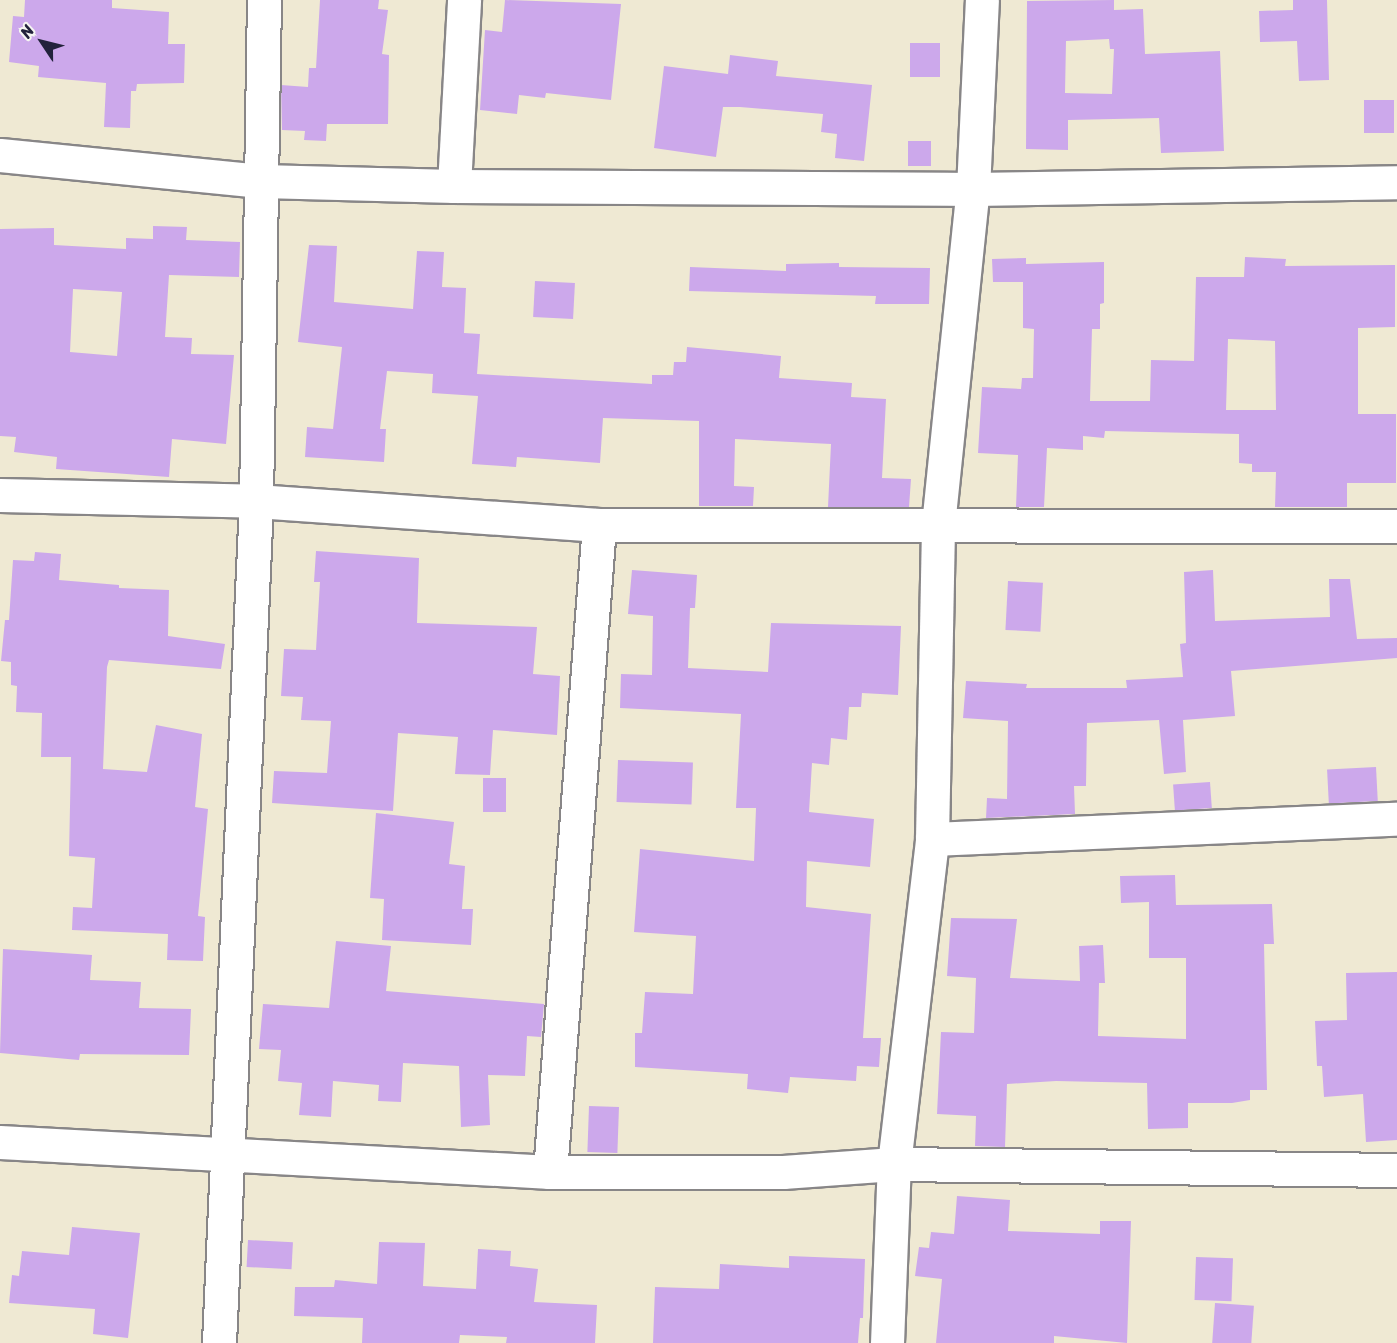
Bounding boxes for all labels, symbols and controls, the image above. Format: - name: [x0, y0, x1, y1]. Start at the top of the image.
- north arrow: [12, 12, 72, 72]
- text: N: [12, 19, 42, 44]

